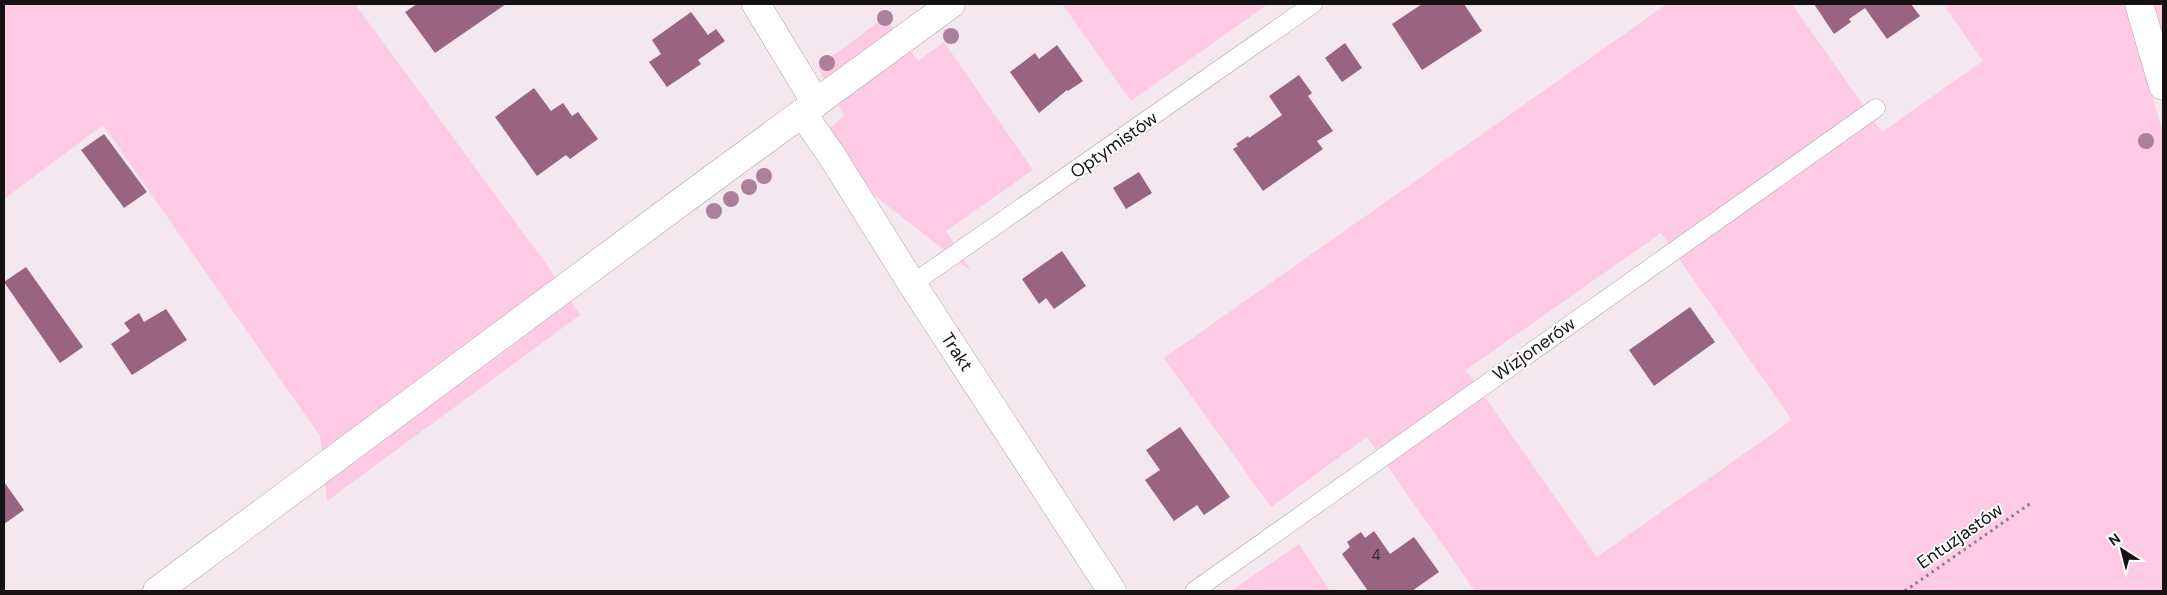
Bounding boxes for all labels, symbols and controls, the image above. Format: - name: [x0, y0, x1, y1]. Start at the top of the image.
- street label: Optymistów: [1065, 106, 1163, 184]
- street label: Wizjonerów: [1488, 311, 1580, 386]
- street label: Trakt: [936, 328, 978, 376]
- street label: Entuzjastów: [1912, 497, 2008, 574]
- north arrow: [2097, 525, 2147, 575]
- text: N: [2105, 529, 2124, 550]
- house number: 4: [1371, 545, 1381, 565]

